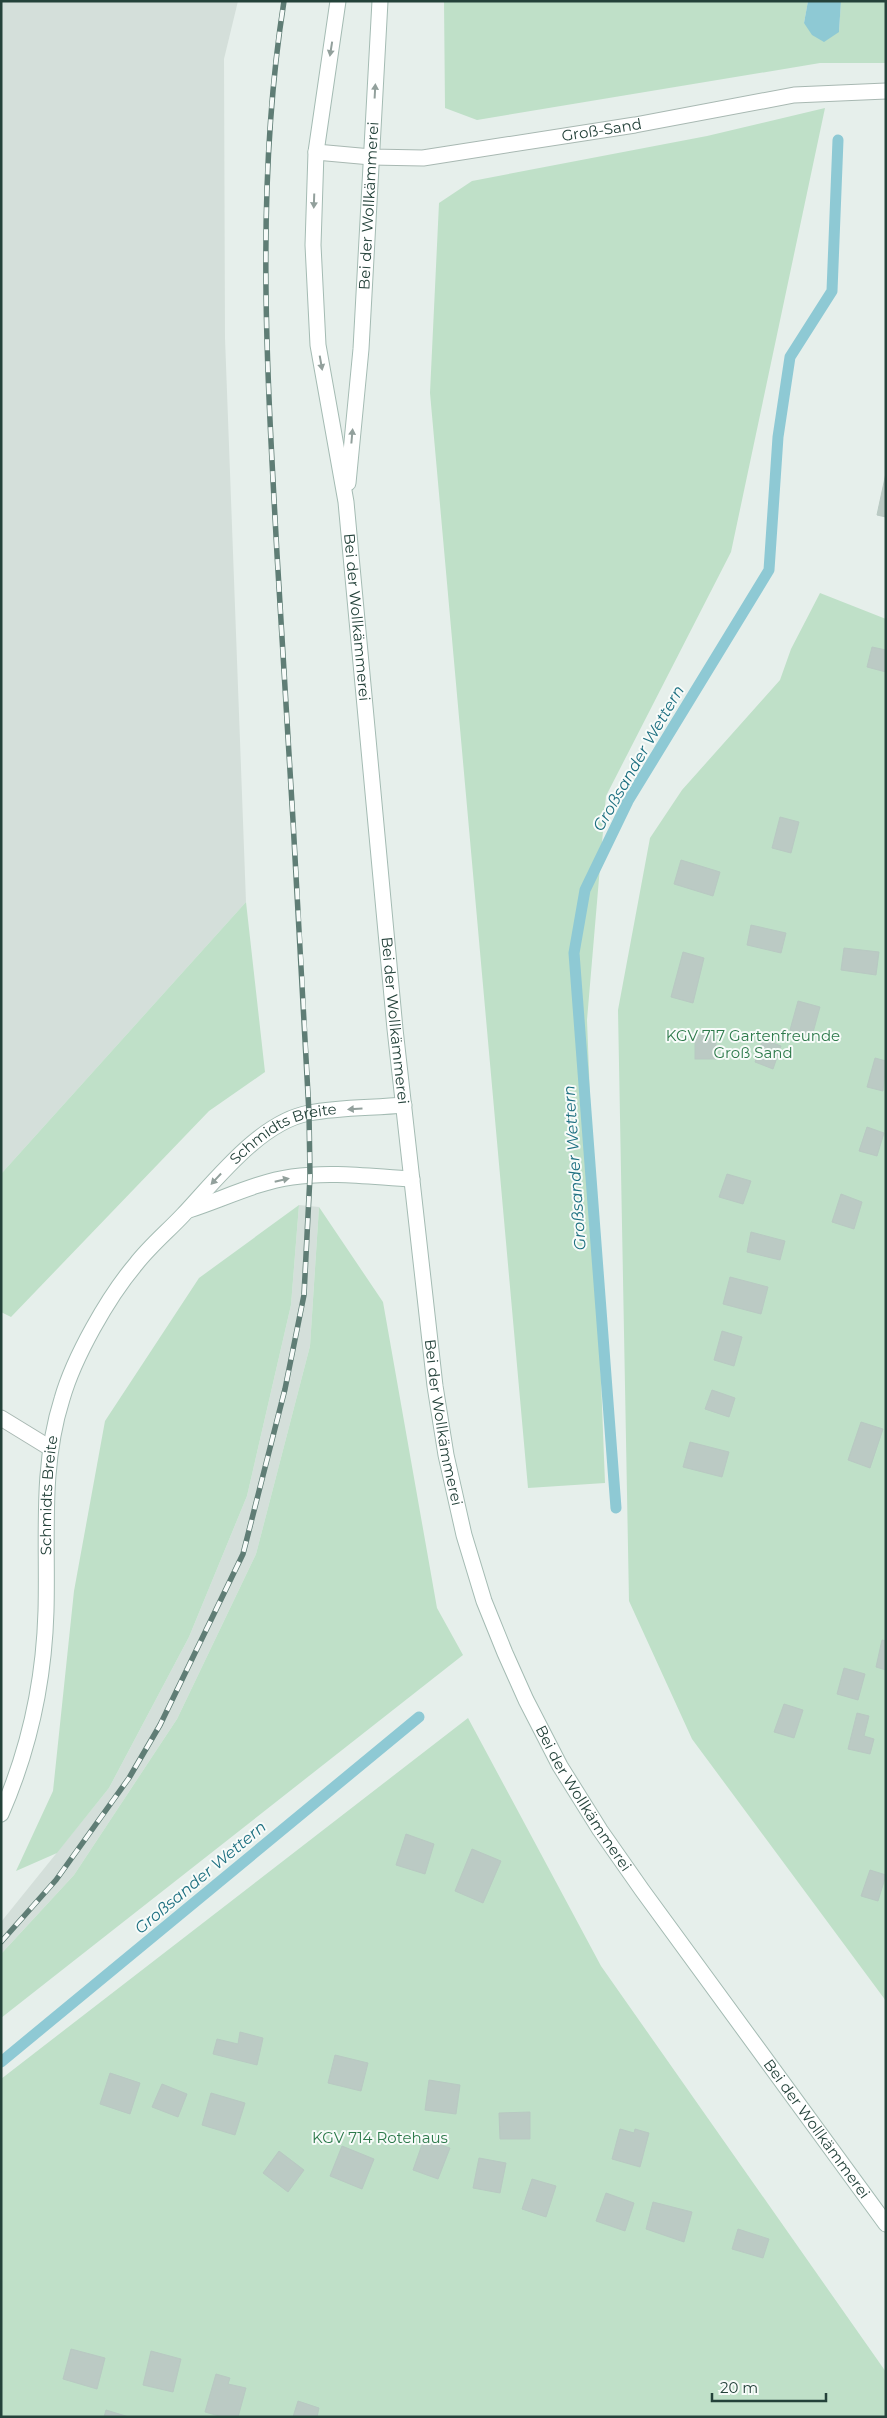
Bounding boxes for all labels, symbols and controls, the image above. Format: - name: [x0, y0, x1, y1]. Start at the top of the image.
- one-way arrow: [326, 42, 334, 58]
- one-way arrow: [371, 83, 379, 99]
- street label: Groß-Sand: [560, 114, 643, 145]
- street label: Bei der Wollkämmerei: [354, 121, 382, 290]
- one-way arrow: [310, 193, 318, 209]
- one-way arrow: [318, 356, 326, 372]
- one-way arrow: [349, 428, 357, 444]
- street label: Bei der Wollkämmerei: [340, 532, 374, 702]
- water label: Großsander Wettern: [589, 682, 688, 835]
- street label: Bei der Wollkämmerei: [377, 936, 413, 1105]
- park label: KGV 717 Gartenfreunde Groß Sand: [666, 1026, 840, 1062]
- water label: Großsander Wettern: [559, 1085, 590, 1251]
- street label: Schmidts Breite: [225, 1099, 338, 1168]
- one-way arrow: [347, 1106, 363, 1114]
- one-way arrow: [210, 1173, 222, 1185]
- one-way arrow: [275, 1175, 291, 1183]
- street label: Bei der Wollkämmerei: [421, 1338, 467, 1507]
- street label: Schmidts Breite: [36, 1434, 62, 1555]
- street label: Bei der Wollkämmerei: [532, 1722, 636, 1875]
- water label: Großsander Wettern: [131, 1817, 270, 1938]
- street label: Bei der Wollkämmerei: [760, 2055, 874, 2202]
- park label: KGV 714 Rotehaus: [312, 2128, 448, 2147]
- scale bar: [712, 2370, 826, 2402]
- text: 20 m: [720, 2378, 758, 2397]

